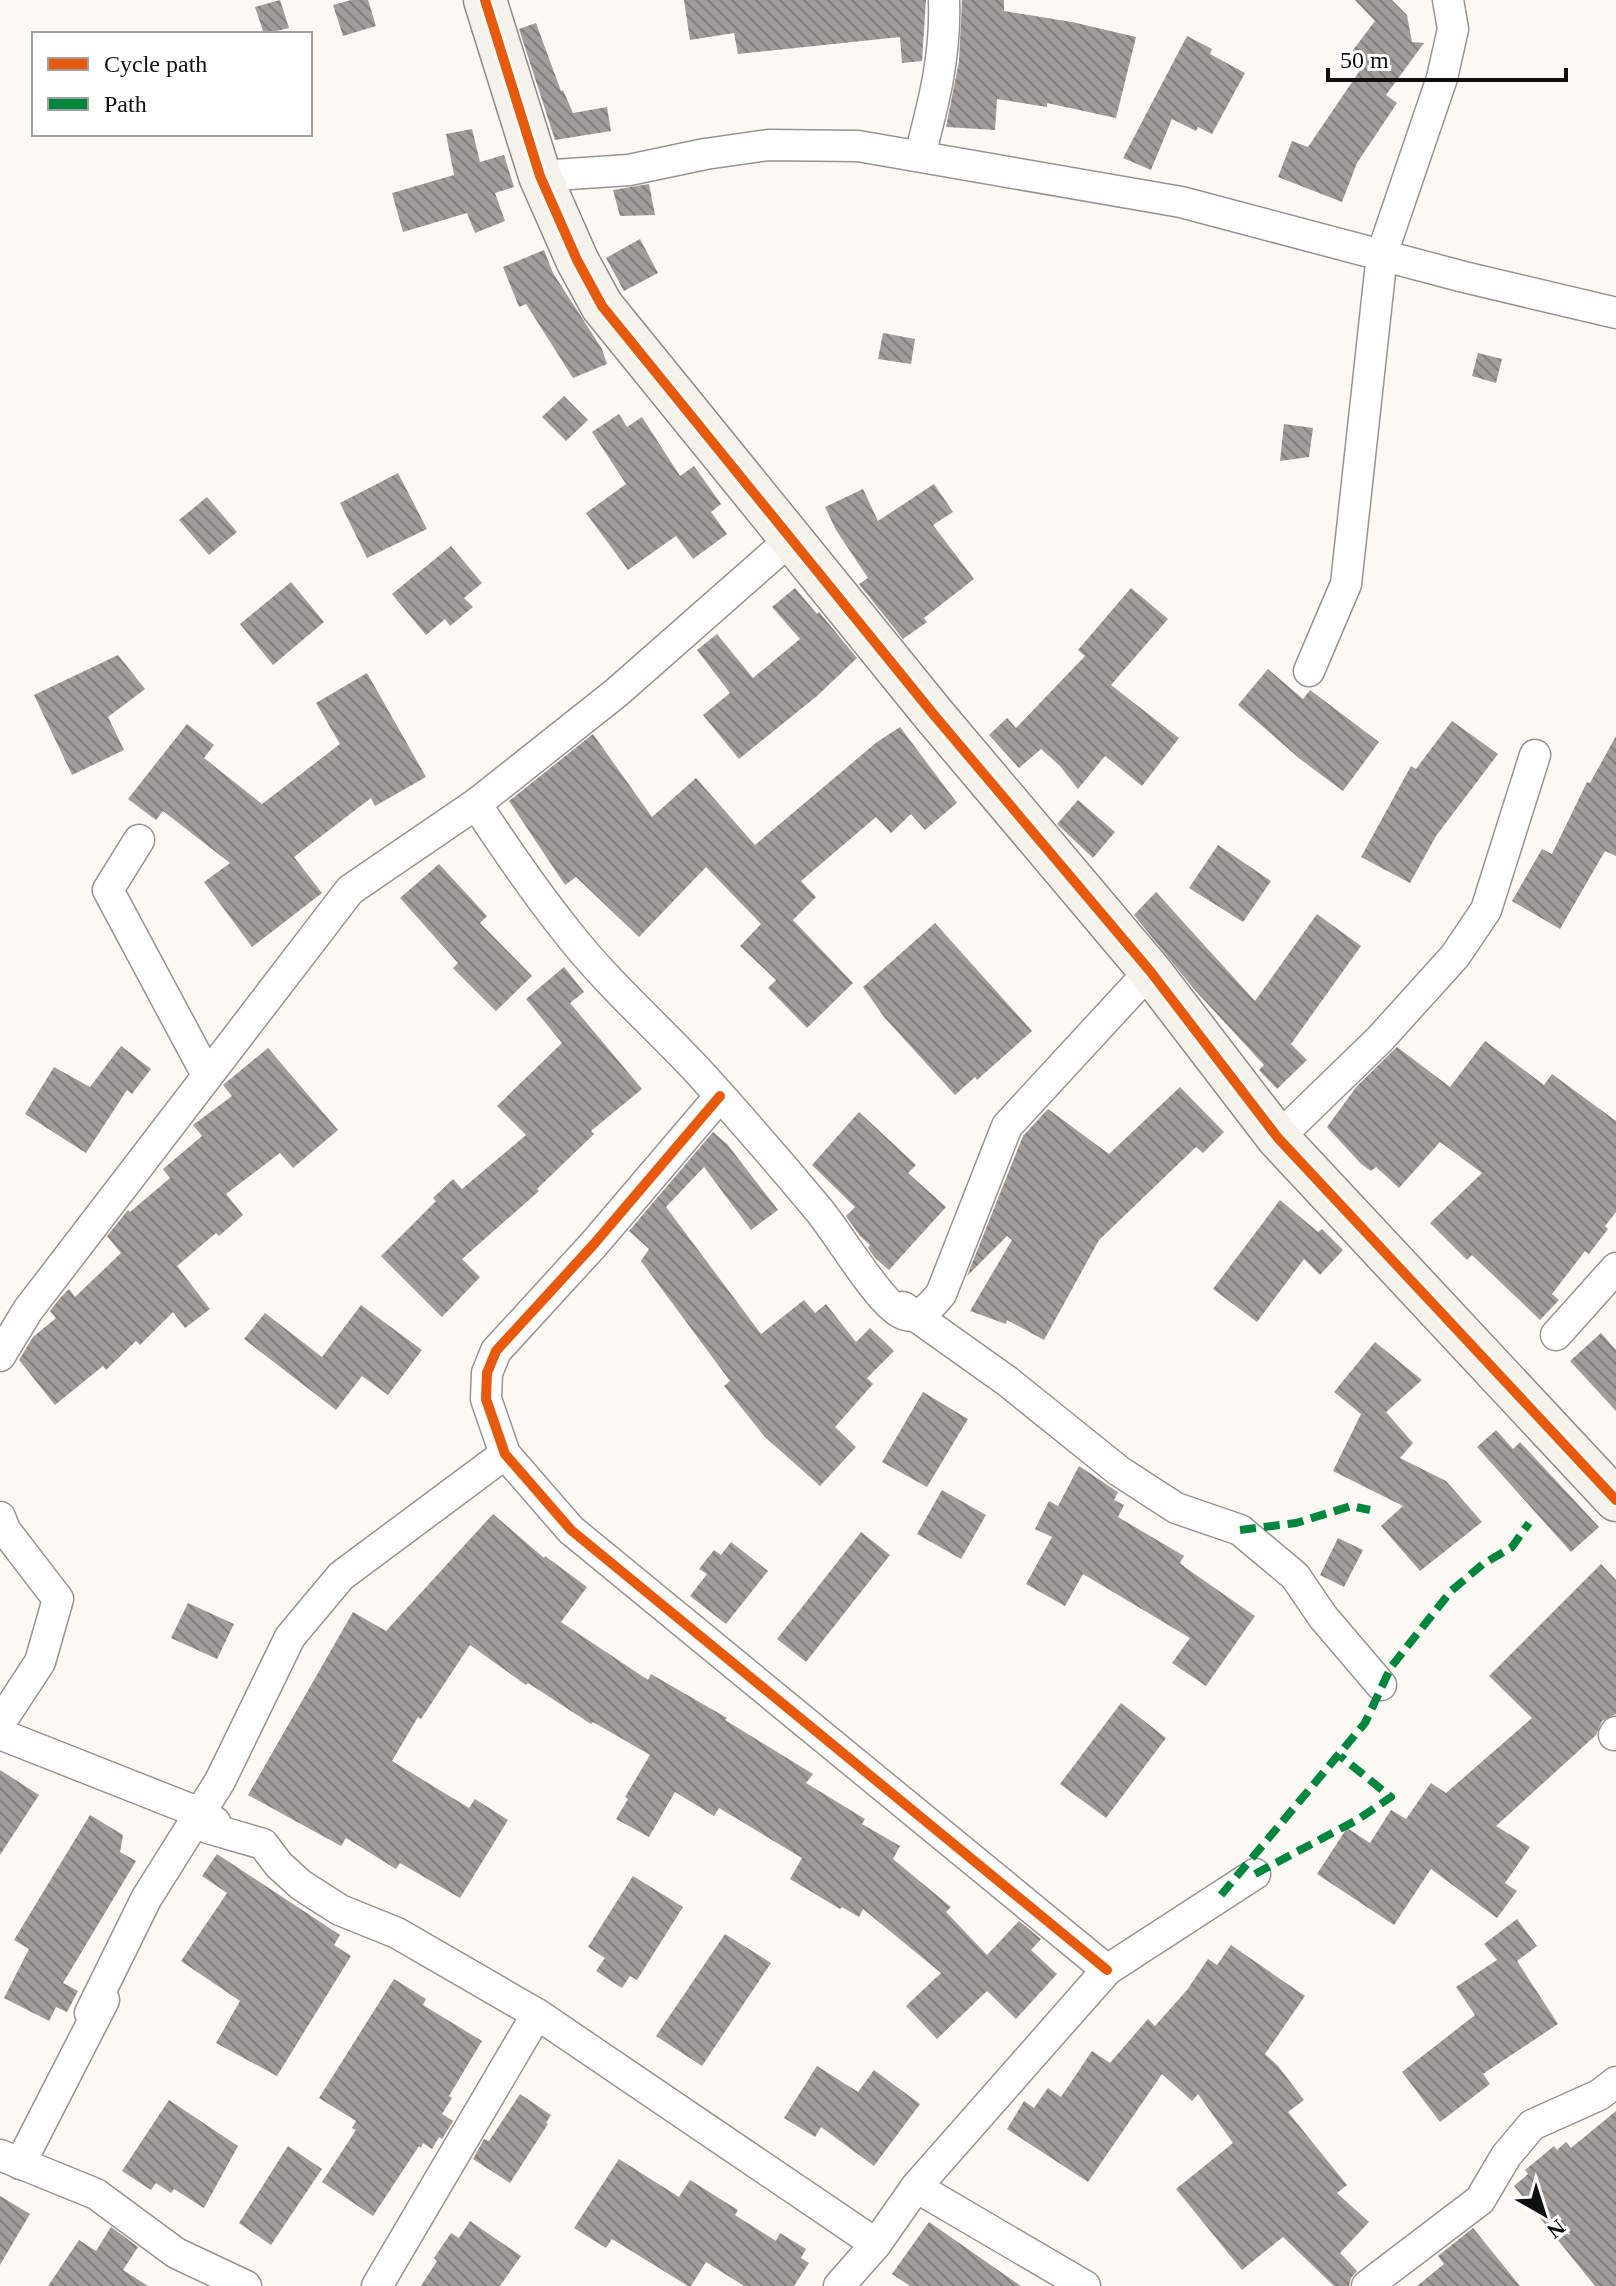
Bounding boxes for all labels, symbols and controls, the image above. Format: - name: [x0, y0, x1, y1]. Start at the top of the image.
- legend: [32, 32, 312, 136]
- scale bar: [1328, 32, 1566, 82]
- text: 50 m: [1340, 47, 1389, 73]
- text: Cycle path: [104, 51, 207, 77]
- text: Path: [104, 91, 147, 117]
- north arrow: [1504, 2174, 1584, 2254]
- text: N: [1542, 2214, 1570, 2244]

